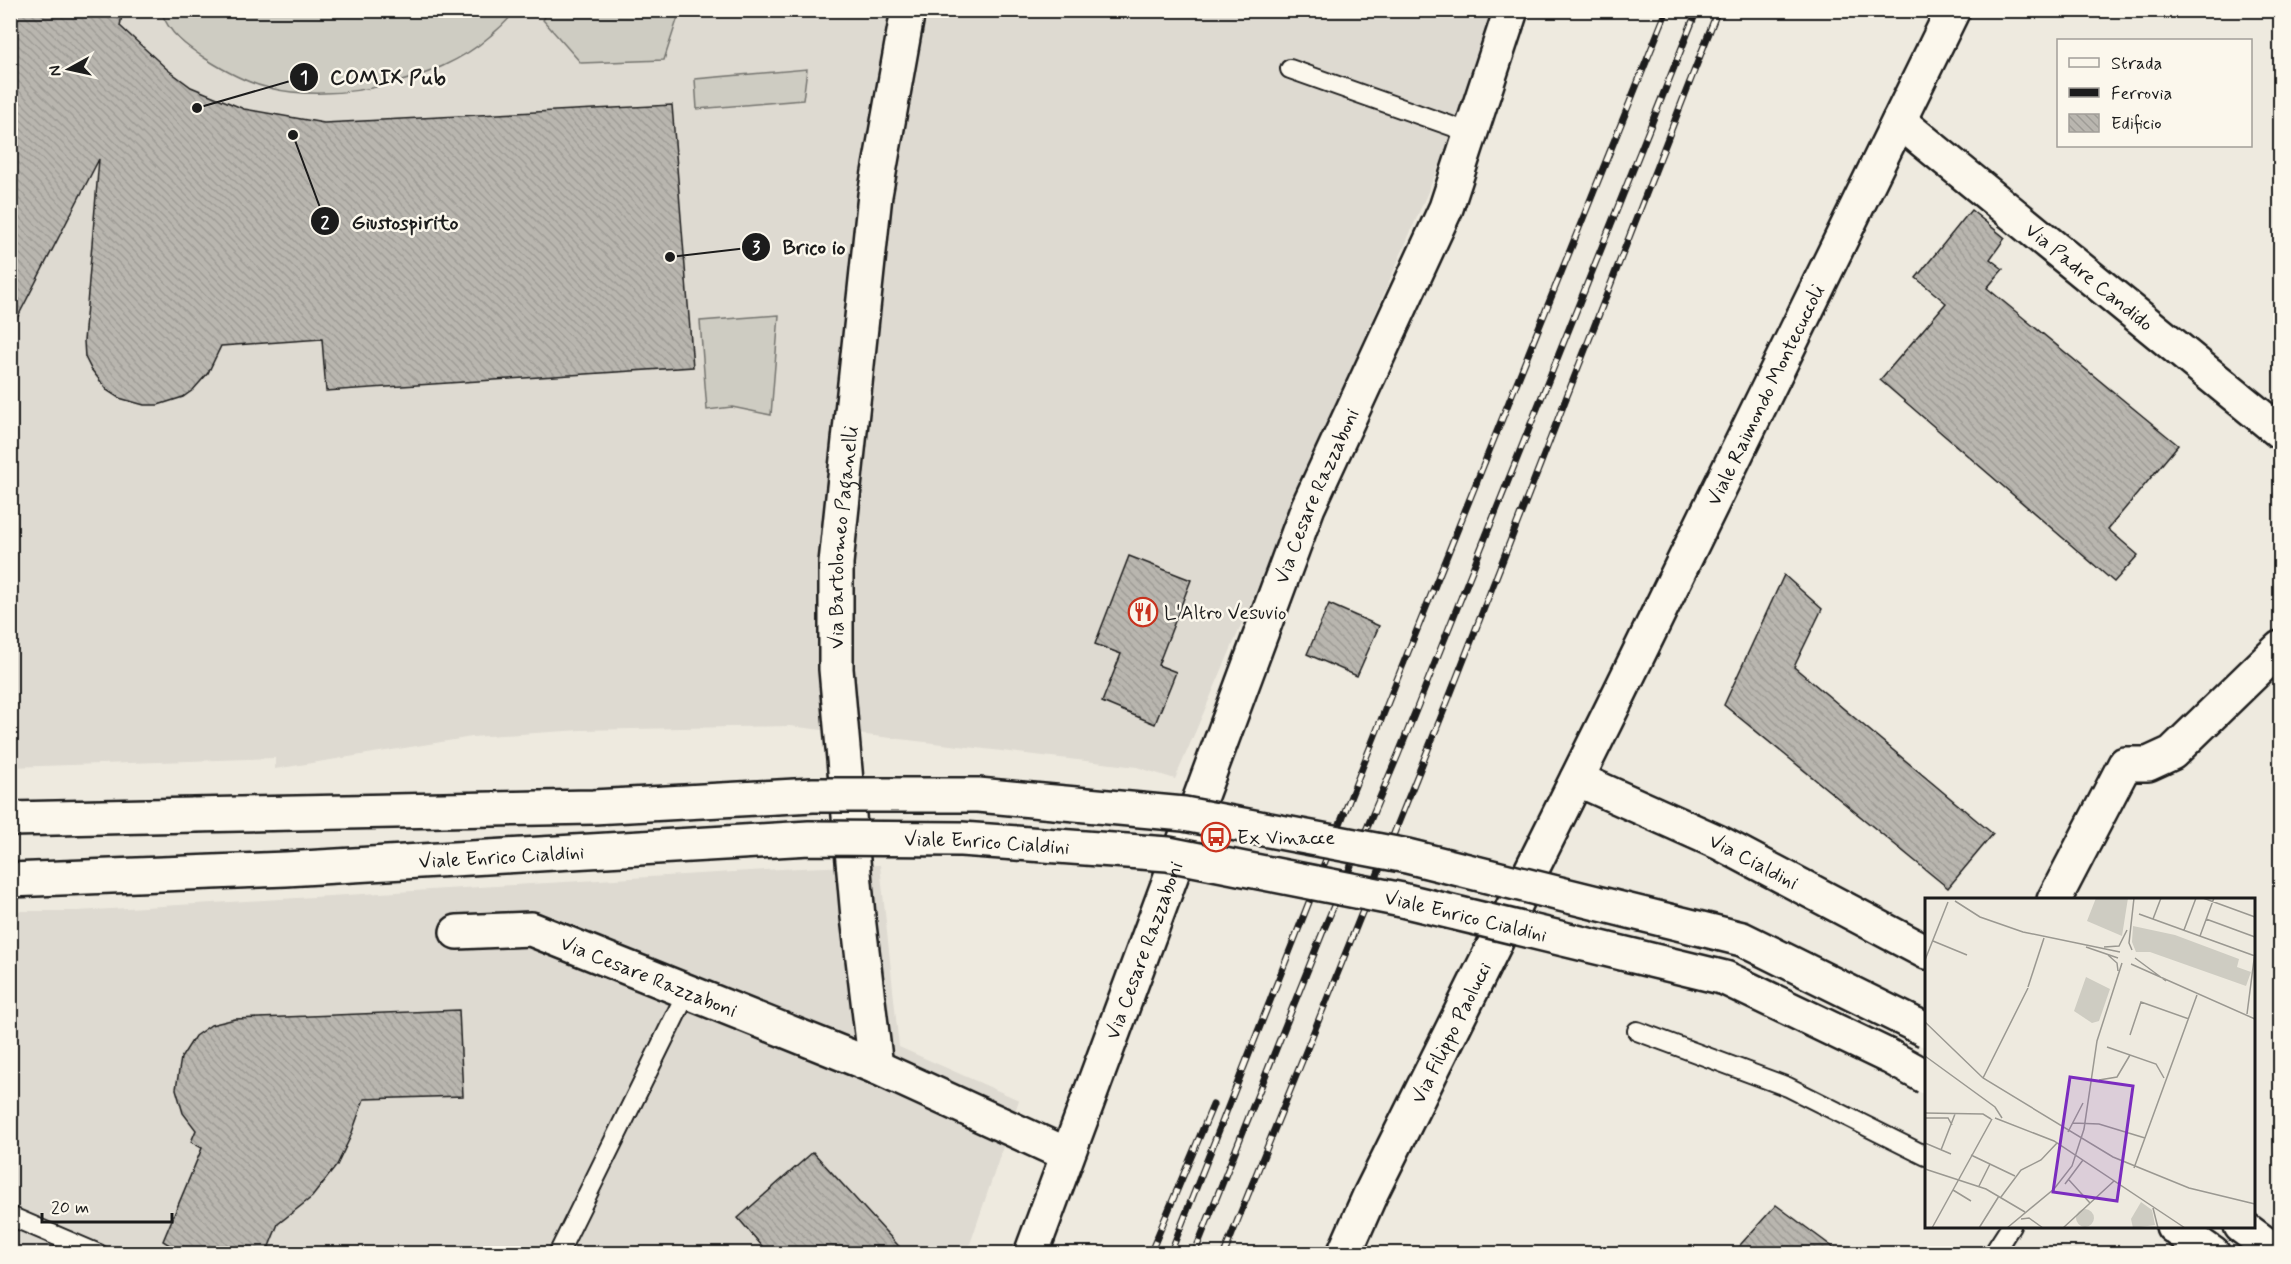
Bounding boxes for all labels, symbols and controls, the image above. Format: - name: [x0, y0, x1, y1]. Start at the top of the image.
- north arrow: [39, 39, 99, 99]
- legend: [2057, 39, 2252, 147]
- text: Strada: [2111, 52, 2162, 76]
- callout: COMIX Pub: [289, 57, 457, 96]
- text: N: [44, 64, 67, 78]
- text: COMIX Pub: [330, 64, 446, 92]
- text: 1: [300, 66, 308, 90]
- text: Ferrovia: [2111, 82, 2172, 106]
- text: Edificio: [2111, 112, 2162, 136]
- callout: Giustospirito: [310, 202, 470, 241]
- text: Giustospirito: [352, 209, 459, 237]
- text: 2: [321, 211, 330, 235]
- street label: Via Padre Candido: [2019, 217, 2158, 338]
- callout: Brico io: [741, 227, 857, 266]
- text: Brico io: [782, 234, 846, 262]
- text: 3: [752, 236, 761, 260]
- street label: Viale Raimondo Montecuccoli: [1701, 280, 1832, 510]
- street label: Via Cesare Razzaboni: [1269, 405, 1367, 588]
- street label: Via Bartolomeo Paganelli: [824, 425, 865, 649]
- restaurant icon: L'Altro Vesuvio: [1127, 596, 1159, 628]
- place label: L'Altro Vesuvio: [1164, 600, 1287, 627]
- bus stop icon: Ex Vinacce: [1200, 821, 1232, 853]
- place label: Ex Vinacce: [1237, 825, 1335, 852]
- street label: Viale Enrico Cialdini: [904, 827, 1070, 862]
- street label: Via Cialdini: [1704, 828, 1802, 897]
- street label: Viale Enrico Cialdini: [418, 839, 585, 876]
- street label: Via Cesare Razzaboni: [1100, 858, 1190, 1044]
- street label: Viale Enrico Cialdini: [1382, 885, 1549, 950]
- inset map: [1925, 898, 2255, 1228]
- street label: Via Cesare Razzaboni: [556, 930, 741, 1025]
- street label: Via Filippo Paolucci: [1406, 958, 1499, 1108]
- scale bar: [42, 1186, 172, 1224]
- text: 20 m: [51, 1196, 89, 1220]

